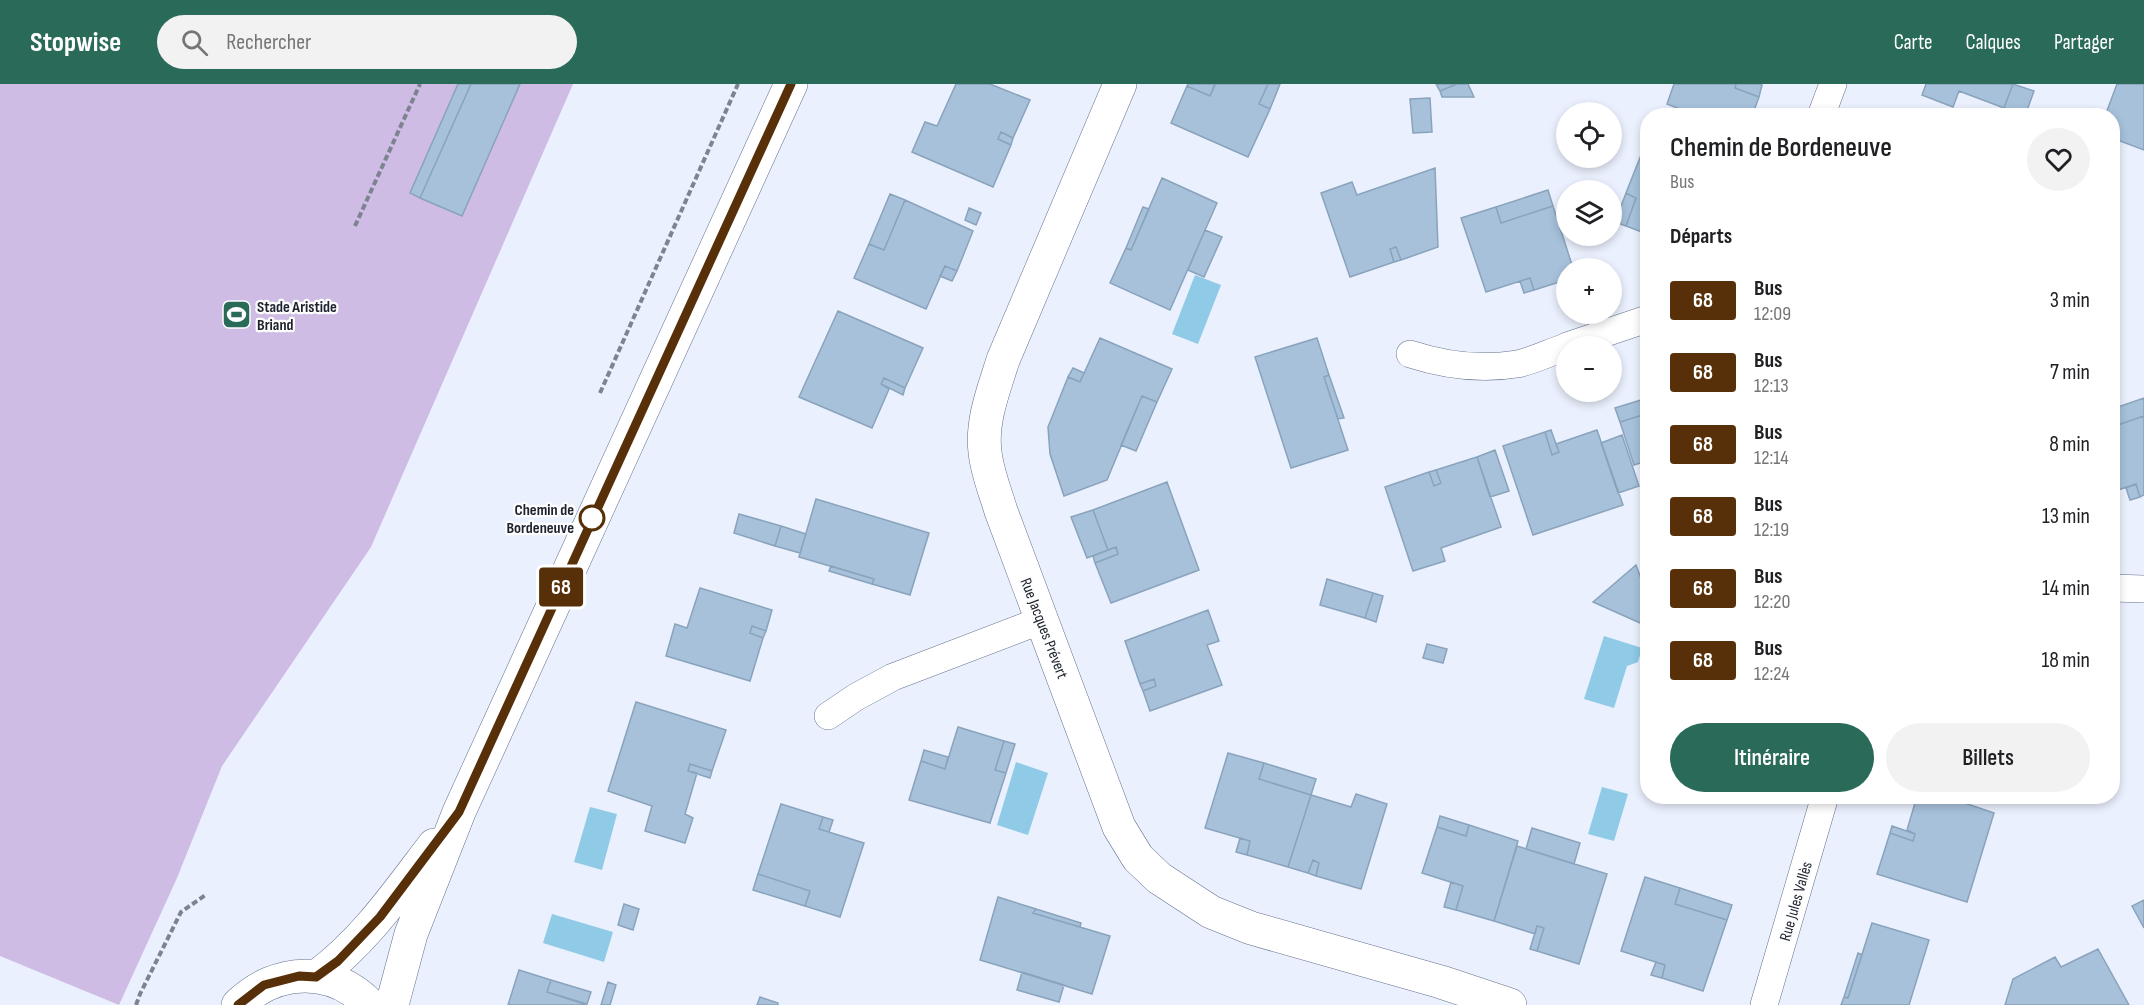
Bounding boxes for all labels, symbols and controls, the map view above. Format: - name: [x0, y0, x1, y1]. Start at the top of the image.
- search box: [157, 15, 577, 69]
- text: Stopwise: [30, 26, 121, 59]
- icon: search: [178, 26, 211, 59]
- text: Rechercher: [226, 29, 311, 56]
- text: Carte: [1894, 30, 1933, 55]
- text: Calques: [1966, 30, 2021, 55]
- text: Partager: [2054, 30, 2114, 55]
- map controls: [1556, 102, 1622, 402]
- button: locate: [1556, 102, 1622, 168]
- button: heart: [2027, 128, 2090, 191]
- text: Chemin de Bordeneuve: [1670, 131, 1892, 164]
- text: Bus: [1670, 170, 1694, 194]
- button: layers: [1556, 180, 1622, 246]
- text: Départs: [1670, 223, 1732, 250]
- button: +: [1556, 258, 1622, 324]
- text: Bus: [1754, 275, 1783, 302]
- text: 3 min: [2050, 287, 2090, 314]
- text: 68: [1693, 288, 1713, 313]
- place label: Stade Aristide Briand: [257, 298, 337, 335]
- sports icon: Stade Aristide Briand: [220, 299, 252, 331]
- text: 12:09: [1754, 302, 1791, 326]
- button: −: [1556, 336, 1622, 402]
- text: Bus: [1754, 347, 1783, 374]
- text: 7 min: [2050, 359, 2090, 386]
- text: 68: [1693, 360, 1713, 385]
- text: 12:13: [1754, 374, 1789, 398]
- text: Bus: [1754, 419, 1783, 446]
- text: 8 min: [2049, 431, 2090, 458]
- text: 68: [1693, 432, 1713, 457]
- text: 12:14: [1754, 446, 1789, 470]
- text: Bus: [1754, 491, 1783, 518]
- place label: Chemin de Bordeneuve: [507, 501, 574, 538]
- text: 13 min: [2042, 503, 2090, 530]
- text: 68: [1693, 504, 1713, 529]
- marker: Chemin de Bordeneuve: [579, 505, 605, 531]
- text: 12:19: [1754, 518, 1789, 542]
- text: Bus: [1754, 563, 1783, 590]
- line badge: 68: [534, 568, 588, 606]
- text: 68: [551, 575, 571, 600]
- street label: Rue Jacques Prévert: [1016, 575, 1072, 682]
- text: 14 min: [2042, 575, 2090, 602]
- text: 68: [1693, 576, 1713, 601]
- text: 12:20: [1754, 590, 1790, 614]
- text: Bus: [1754, 635, 1783, 662]
- text: 18 min: [2042, 647, 2090, 674]
- text: 68: [1693, 648, 1713, 673]
- text: 12:24: [1754, 662, 1790, 686]
- button: Itinéraire: [1670, 723, 1874, 792]
- button: Billets: [1886, 723, 2090, 792]
- street label: Rue Jules Vallès: [1776, 859, 1817, 943]

